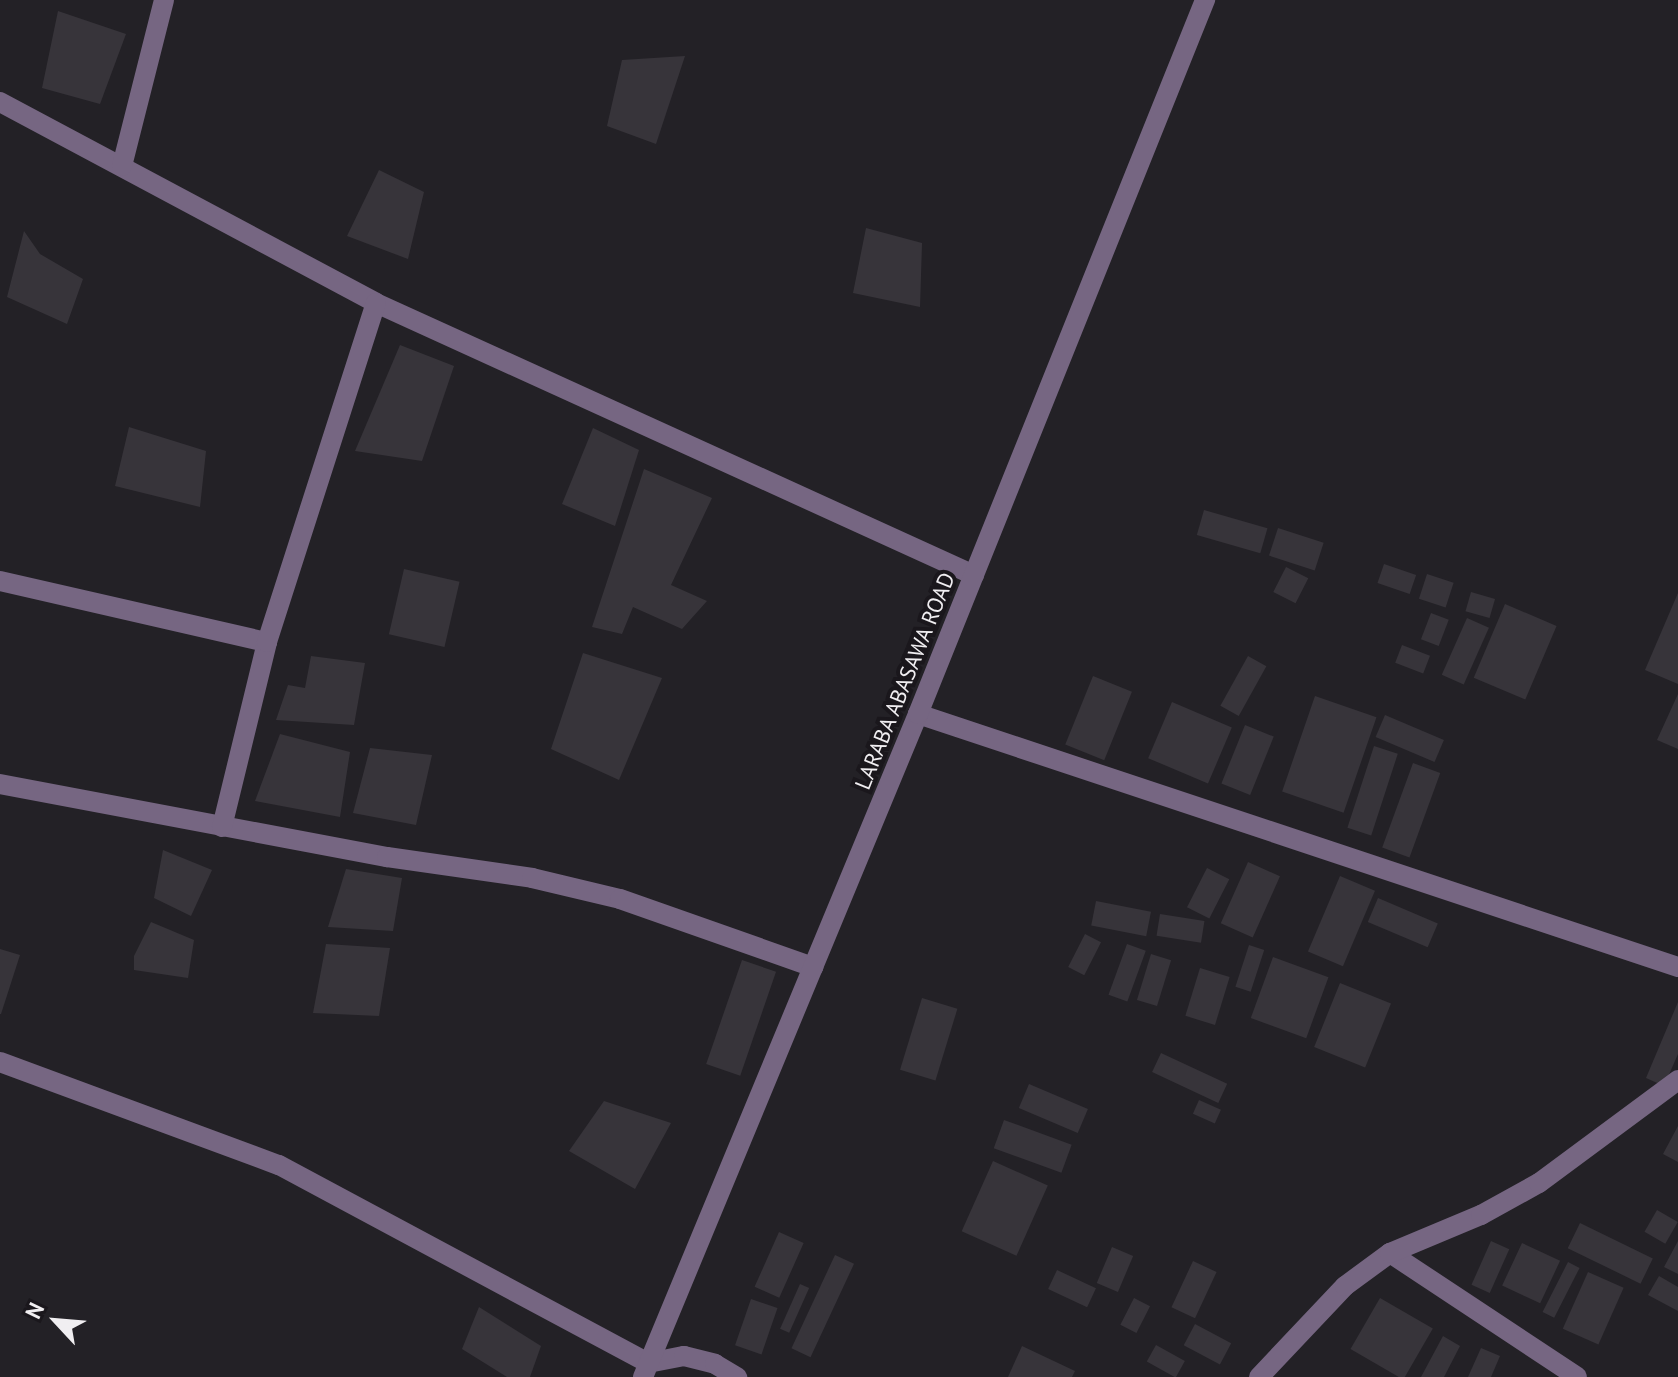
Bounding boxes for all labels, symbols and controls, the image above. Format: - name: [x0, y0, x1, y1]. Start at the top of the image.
- street label: LARABA ABASAWA ROAD: [849, 568, 961, 794]
- north arrow: [16, 1281, 96, 1361]
- text: N: [19, 1298, 50, 1323]

